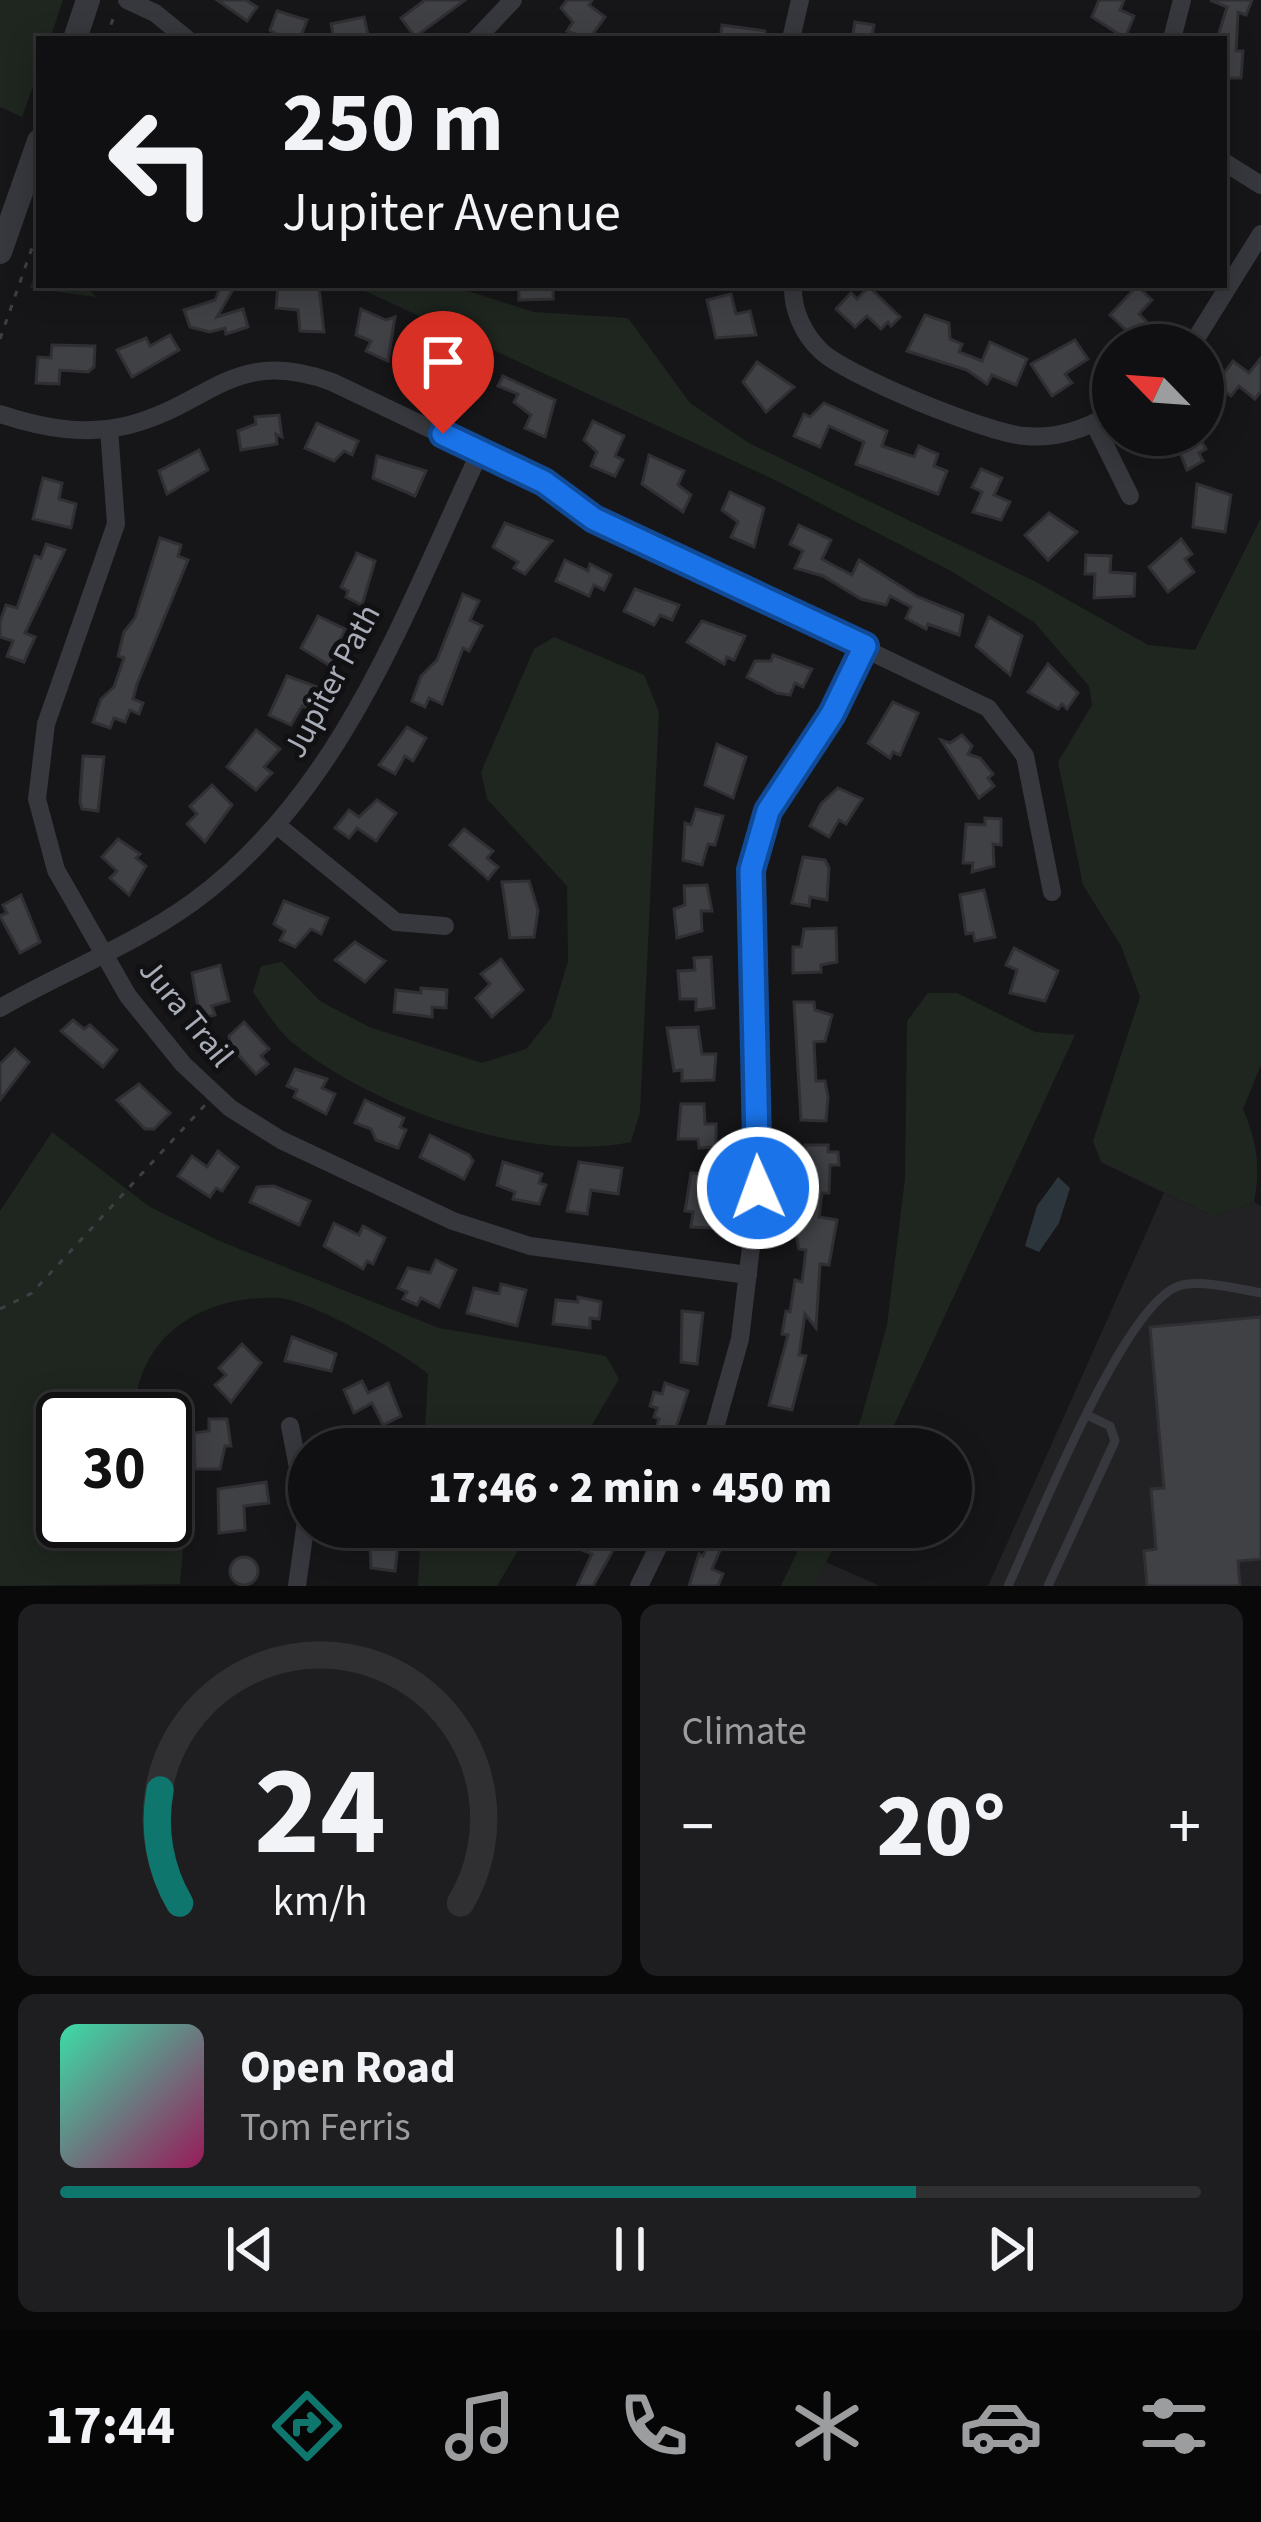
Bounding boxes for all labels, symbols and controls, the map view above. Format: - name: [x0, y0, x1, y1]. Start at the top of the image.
- text: 250 m: [282, 64, 504, 184]
- icon: left: [84, 84, 240, 240]
- text: Jupiter Avenue: [282, 175, 621, 252]
- pin: [392, 311, 494, 434]
- north arrow: [1092, 324, 1224, 456]
- map controls: [1092, 324, 1224, 456]
- icon: arrive: [410, 329, 476, 395]
- street label: Jupiter Path: [272, 596, 392, 766]
- street label: Jura Trail: [128, 949, 244, 1077]
- position arrow: [695, 1125, 821, 1251]
- speed limit sign: 30: [36, 1392, 192, 1548]
- text: 17:46 · 2 min · 450 m: [428, 1456, 832, 1520]
- text: Climate: [682, 1704, 807, 1760]
- text: 24: [254, 1724, 386, 1902]
- text: 20°: [876, 1763, 1006, 1891]
- text: −: [682, 1780, 714, 1874]
- text: +: [1168, 1780, 1201, 1874]
- text: km/h: [272, 1871, 367, 1932]
- text: Open Road: [240, 2036, 456, 2100]
- text: Tom Ferris: [240, 2100, 411, 2156]
- icon: previous: [217, 2216, 283, 2282]
- icon: pause: [597, 2216, 663, 2282]
- icon: next: [978, 2216, 1044, 2282]
- icon: directions: [265, 2384, 349, 2468]
- icon: music: [438, 2384, 522, 2468]
- icon: phone: [612, 2384, 696, 2468]
- icon: climate: [785, 2384, 869, 2468]
- icon: car: [959, 2384, 1043, 2468]
- icon: filters: [1132, 2384, 1216, 2468]
- text: 17:44: [45, 2388, 175, 2465]

